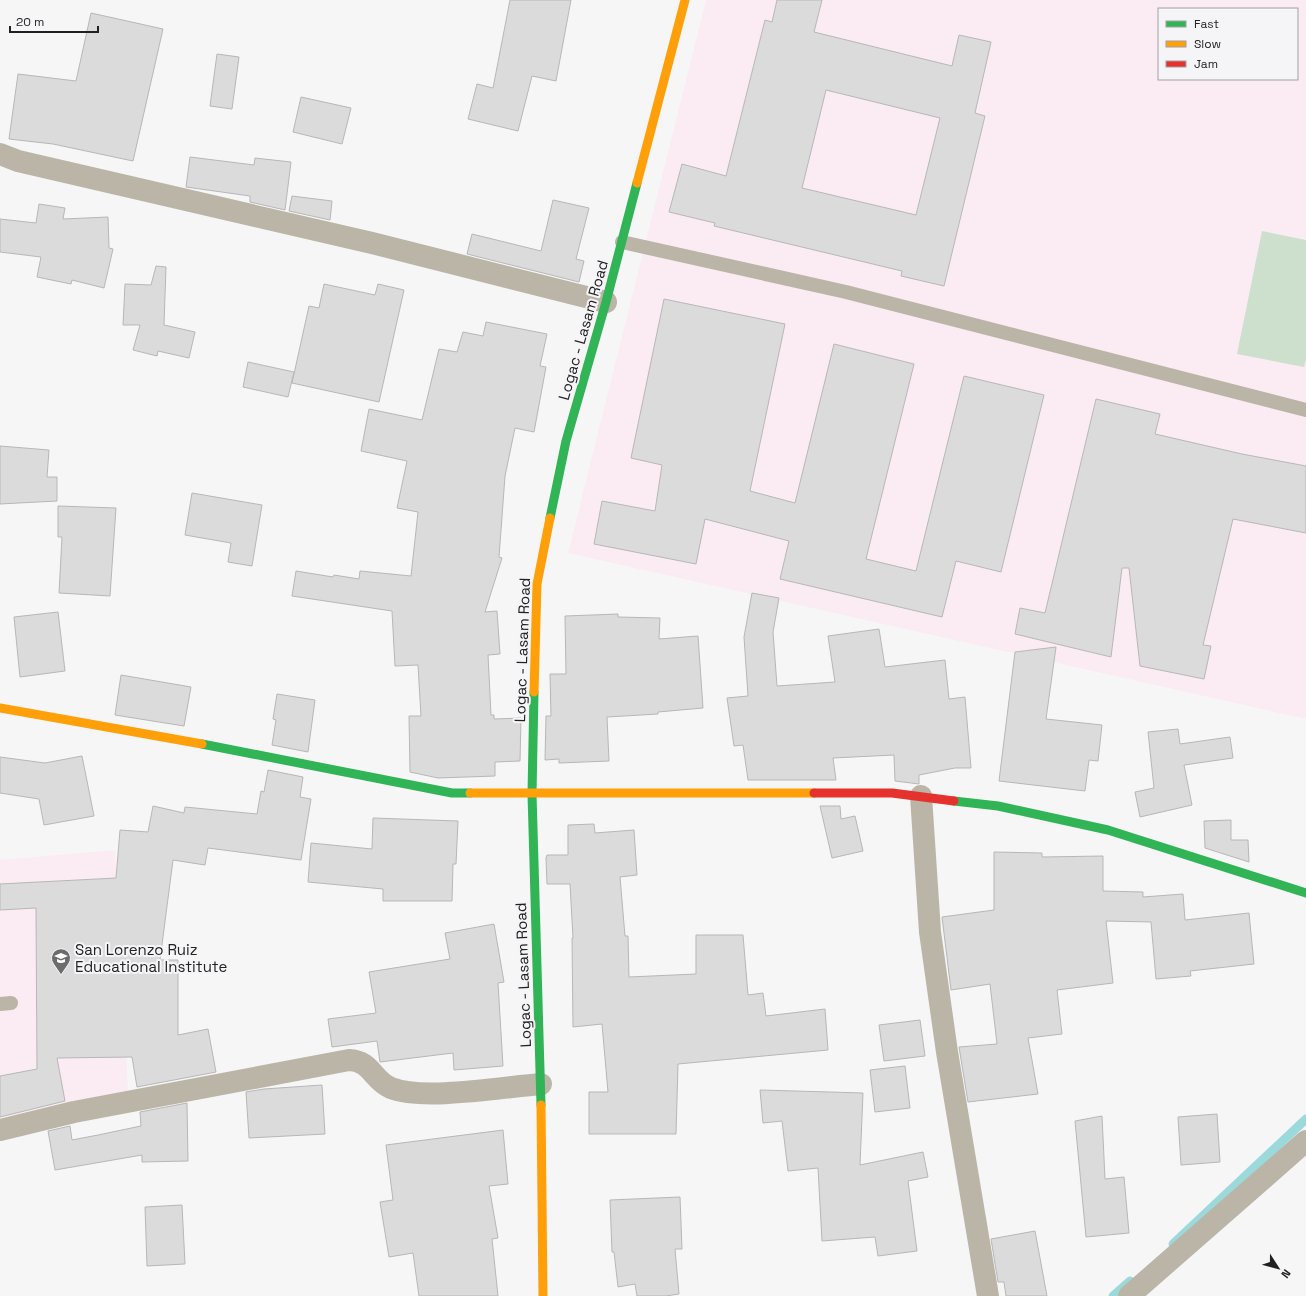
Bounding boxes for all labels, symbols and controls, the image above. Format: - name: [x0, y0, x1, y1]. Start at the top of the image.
- scale bar: [10, 8, 98, 34]
- legend: [1158, 8, 1298, 80]
- text: 20 m: [16, 14, 44, 30]
- text: Fast: [1194, 16, 1219, 32]
- text: Slow: [1194, 36, 1221, 52]
- text: Jam: [1194, 56, 1218, 72]
- street label: Logac - Lasam Road: [554, 258, 612, 402]
- street label: Logac - Lasam Road: [510, 577, 534, 723]
- street label: Logac - Lasam Road: [511, 902, 535, 1048]
- place label: San Lorenzo Ruiz Educational Institute: [75, 940, 227, 976]
- school or university icon: San Lorenzo Ruiz Educational Institute: [50, 947, 72, 975]
- north arrow: [1258, 1248, 1298, 1288]
- text: N: [1278, 1267, 1294, 1281]

